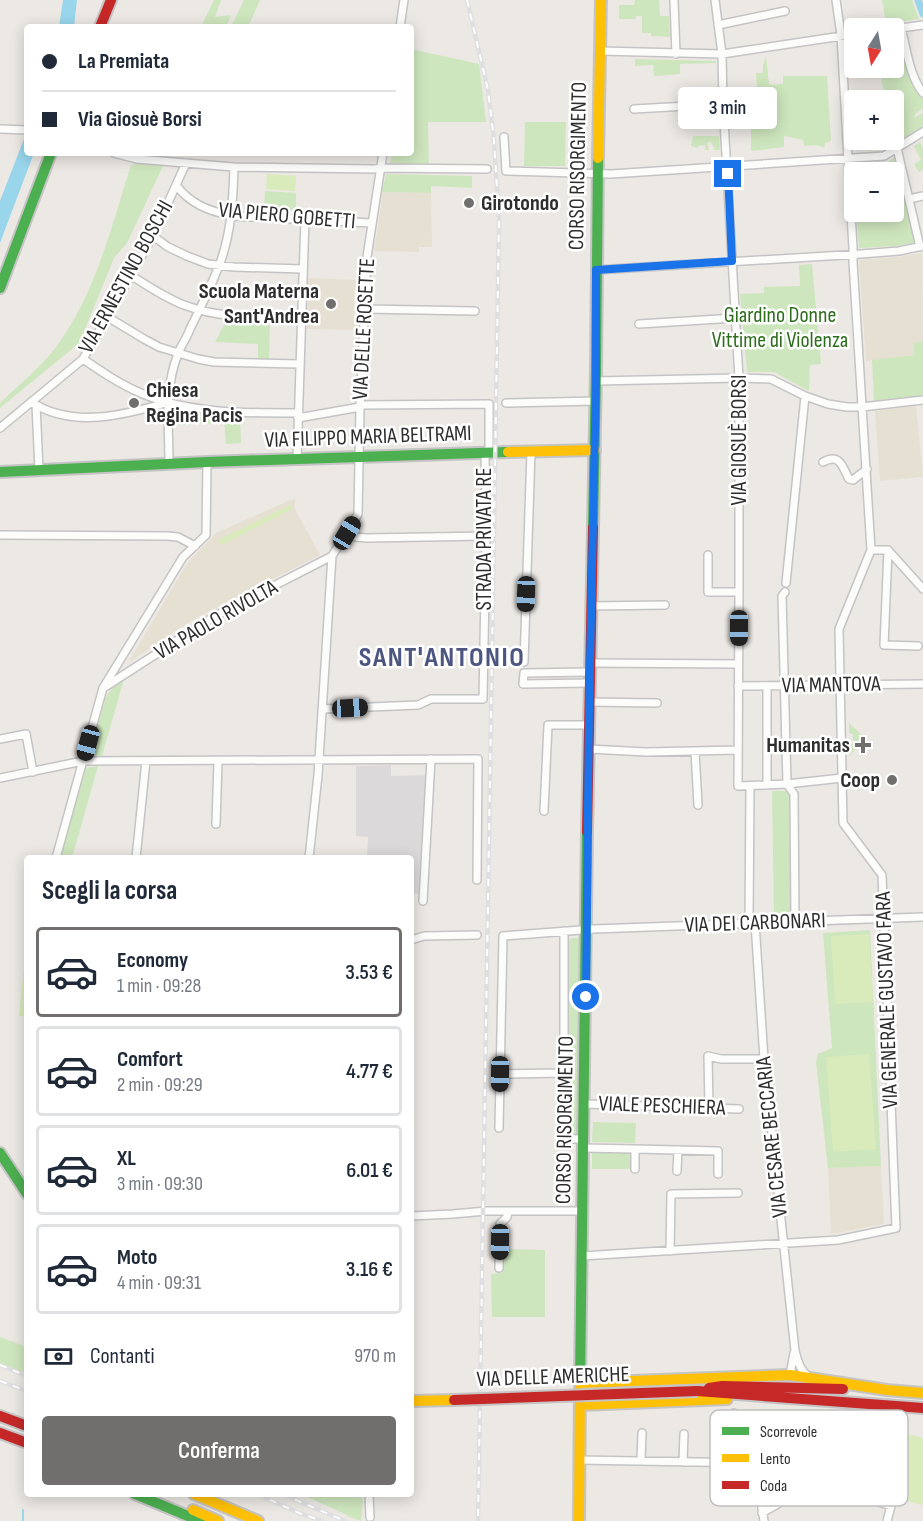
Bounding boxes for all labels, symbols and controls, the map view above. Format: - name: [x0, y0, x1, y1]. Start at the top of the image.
- north arrow: [844, 18, 904, 78]
- map controls: [844, 18, 904, 222]
- text: La Premiata: [78, 48, 169, 75]
- street label: CORSO RISORGIMENTO: [563, 82, 593, 250]
- callout: 3 min: [678, 87, 777, 129]
- button: +: [844, 90, 904, 150]
- text: 3 min: [709, 96, 746, 120]
- text: Via Giosuè Borsi: [78, 106, 202, 133]
- route end: [714, 160, 741, 187]
- button: −: [844, 162, 904, 222]
- place label: Girotondo: [481, 190, 559, 217]
- street label: VIA ERNESTINO BOSCHI: [73, 196, 179, 358]
- marker: Girotondo: [462, 196, 476, 210]
- street label: VIA PIERO GOBETTI: [217, 197, 357, 235]
- street label: VIA DELLE ROSETTE: [347, 257, 381, 401]
- place label: Scuola Materna Sant'Andrea: [199, 278, 319, 330]
- marker: Scuola Materna Sant'Andrea: [324, 297, 338, 311]
- park label: Giardino Donne Vittime di Violenza: [712, 302, 848, 354]
- street label: VIA GIOSUÈ BORSI: [726, 374, 753, 506]
- place label: Chiesa Regina Pacis: [146, 377, 243, 429]
- marker: Chiesa Regina Pacis: [127, 396, 141, 410]
- street label: VIA FILIPPO MARIA BELTRAMI: [264, 420, 472, 454]
- street label: STRADA PRIVATA RE: [471, 468, 498, 610]
- car: [330, 513, 364, 553]
- street label: VIA PAOLO RIVOLTA: [150, 574, 283, 666]
- car: [516, 576, 536, 612]
- car: [730, 610, 748, 646]
- district label: SANT'ANTONIO: [359, 641, 525, 674]
- street label: VIA MANTOVA: [781, 671, 881, 699]
- car: [332, 698, 368, 718]
- car: [75, 723, 101, 763]
- place label: Humanitas: [766, 732, 850, 759]
- marker: Humanitas: [854, 736, 872, 754]
- place label: Coop: [840, 767, 880, 794]
- marker: Coop: [885, 773, 899, 787]
- text: Scegli la corsa: [42, 875, 177, 907]
- street label: VIA GENERALE GUSTAVO FARA: [870, 891, 904, 1109]
- street label: VIA DEI CARBONARI: [684, 907, 826, 939]
- icon: car: [45, 945, 99, 999]
- text: Economy: [117, 947, 188, 974]
- text: 3.53 €: [345, 959, 393, 986]
- text: 1 min · 09:28: [117, 974, 201, 998]
- route start: [572, 983, 599, 1010]
- street label: CORSO RISORGIMENTO: [550, 1036, 580, 1204]
- icon: car: [45, 1044, 99, 1098]
- text: Comfort: [117, 1046, 183, 1073]
- street label: VIA CESARE BECCARIA: [750, 1055, 794, 1219]
- car: [491, 1056, 509, 1092]
- text: 4.77 €: [346, 1058, 393, 1085]
- text: 2 min · 09:29: [117, 1073, 203, 1097]
- street label: VIALE PESCHIERA: [598, 1090, 726, 1122]
- icon: car: [45, 1143, 99, 1197]
- text: XL: [117, 1145, 136, 1172]
- text: 6.01 €: [346, 1157, 393, 1184]
- text: 3 min · 09:30: [117, 1172, 203, 1196]
- car: [491, 1224, 509, 1260]
- icon: car: [45, 1242, 99, 1296]
- text: Moto: [117, 1244, 157, 1271]
- text: 3.16 €: [346, 1256, 393, 1283]
- text: 4 min · 09:31: [117, 1271, 201, 1295]
- icon: cash: [42, 1340, 75, 1373]
- text: Contanti: [90, 1343, 155, 1370]
- text: 970 m: [354, 1344, 396, 1368]
- street label: VIA DELLE AMERICHE: [476, 1361, 630, 1393]
- legend: [710, 1410, 908, 1506]
- button: Conferma: [42, 1416, 396, 1485]
- text: Scorrevole: [760, 1423, 817, 1442]
- text: Lento: [760, 1450, 791, 1469]
- text: Coda: [760, 1477, 787, 1496]

